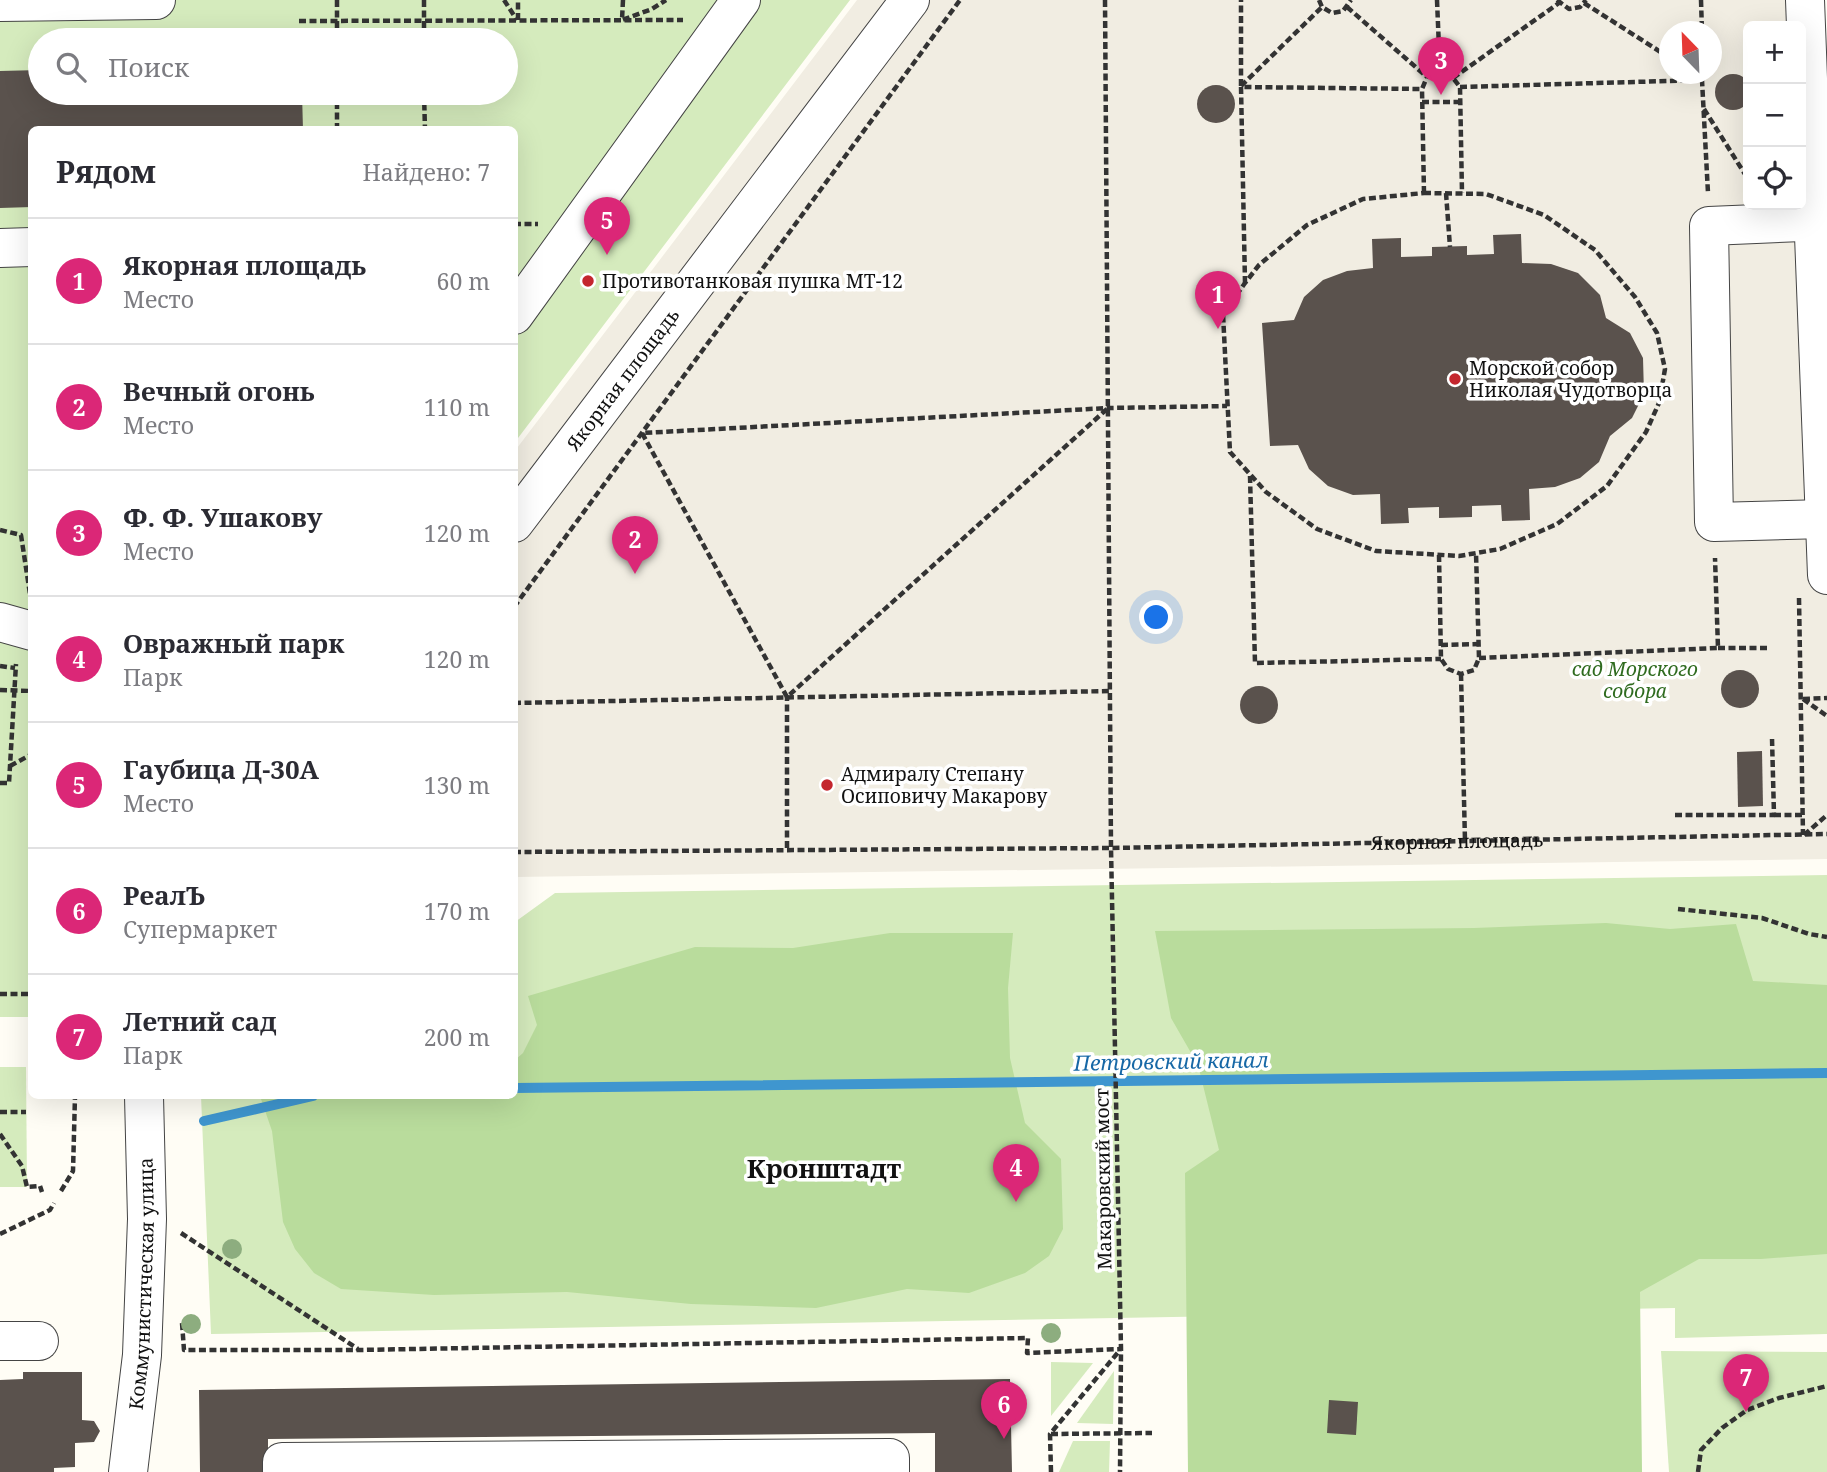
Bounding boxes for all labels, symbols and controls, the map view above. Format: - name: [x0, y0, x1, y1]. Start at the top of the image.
- north arrow: [1659, 21, 1722, 84]
- map controls: [1743, 21, 1806, 210]
- button: +: [1743, 21, 1806, 84]
- search box: [28, 28, 518, 105]
- pin: 3: [1418, 37, 1464, 95]
- icon: search: [52, 48, 90, 86]
- text: Поиск: [108, 49, 189, 85]
- button: −: [1743, 84, 1806, 147]
- button: locate: [1743, 147, 1806, 210]
- text: Рядом: [56, 151, 156, 192]
- text: Найдено: 7: [362, 156, 490, 188]
- pin: 5: [584, 197, 630, 255]
- text: Якорная площадь: [123, 247, 366, 283]
- text: 1: [73, 265, 86, 297]
- text: 60 m: [437, 265, 490, 297]
- place label: Противотанковая пушка МТ-12: [602, 268, 903, 294]
- pin: 1: [1195, 271, 1241, 329]
- marker: Противотанковая пушка МТ-12: [580, 273, 596, 289]
- text: Место: [123, 283, 194, 315]
- street label: Якорная площадь: [560, 303, 685, 457]
- place label: Морской собор Николая Чудотворца: [1469, 355, 1672, 403]
- marker: Морской собор Николая Чудотворца: [1447, 371, 1463, 387]
- text: Вечный огонь: [123, 373, 315, 409]
- text: 2: [73, 391, 86, 423]
- text: 110 m: [424, 391, 490, 423]
- text: Место: [123, 409, 194, 441]
- text: Ф. Ф. Ушакову: [123, 499, 323, 535]
- pin: 2: [612, 516, 658, 574]
- text: 3: [73, 517, 86, 549]
- text: 120 m: [424, 517, 490, 549]
- text: Место: [123, 535, 194, 567]
- your location: [1139, 600, 1173, 634]
- text: Овражный парк: [123, 625, 344, 661]
- text: 4: [73, 643, 86, 675]
- text: 120 m: [424, 643, 490, 675]
- park label: сад Морского собора: [1572, 656, 1698, 704]
- text: Парк: [123, 661, 182, 693]
- text: Гаубица Д-30А: [123, 751, 319, 787]
- place label: Адмиралу Степану Осиповичу Макарову: [841, 761, 1047, 809]
- text: 5: [73, 769, 86, 801]
- text: 130 m: [424, 769, 490, 801]
- marker: Адмиралу Степану Осиповичу Макарову: [819, 777, 835, 793]
- text: Место: [123, 787, 194, 819]
- street label: Якорная площадь: [1370, 827, 1543, 856]
- text: РеалЪ: [123, 877, 205, 913]
- text: 6: [73, 895, 86, 927]
- text: 170 m: [424, 895, 490, 927]
- text: Супермаркет: [123, 913, 277, 945]
- text: Летний сад: [123, 1003, 276, 1039]
- text: 7: [73, 1021, 86, 1053]
- text: 200 m: [424, 1021, 490, 1053]
- text: Парк: [123, 1039, 182, 1071]
- water label: Петровский канал: [1072, 1045, 1269, 1077]
- street label: Макаровский мост: [1088, 1088, 1118, 1270]
- pin: 4: [993, 1144, 1039, 1202]
- district label: Кронштадт: [747, 1150, 902, 1186]
- street label: Коммунистическая улица: [123, 1157, 160, 1411]
- pin: 7: [1723, 1354, 1769, 1412]
- pin: 6: [981, 1381, 1027, 1439]

